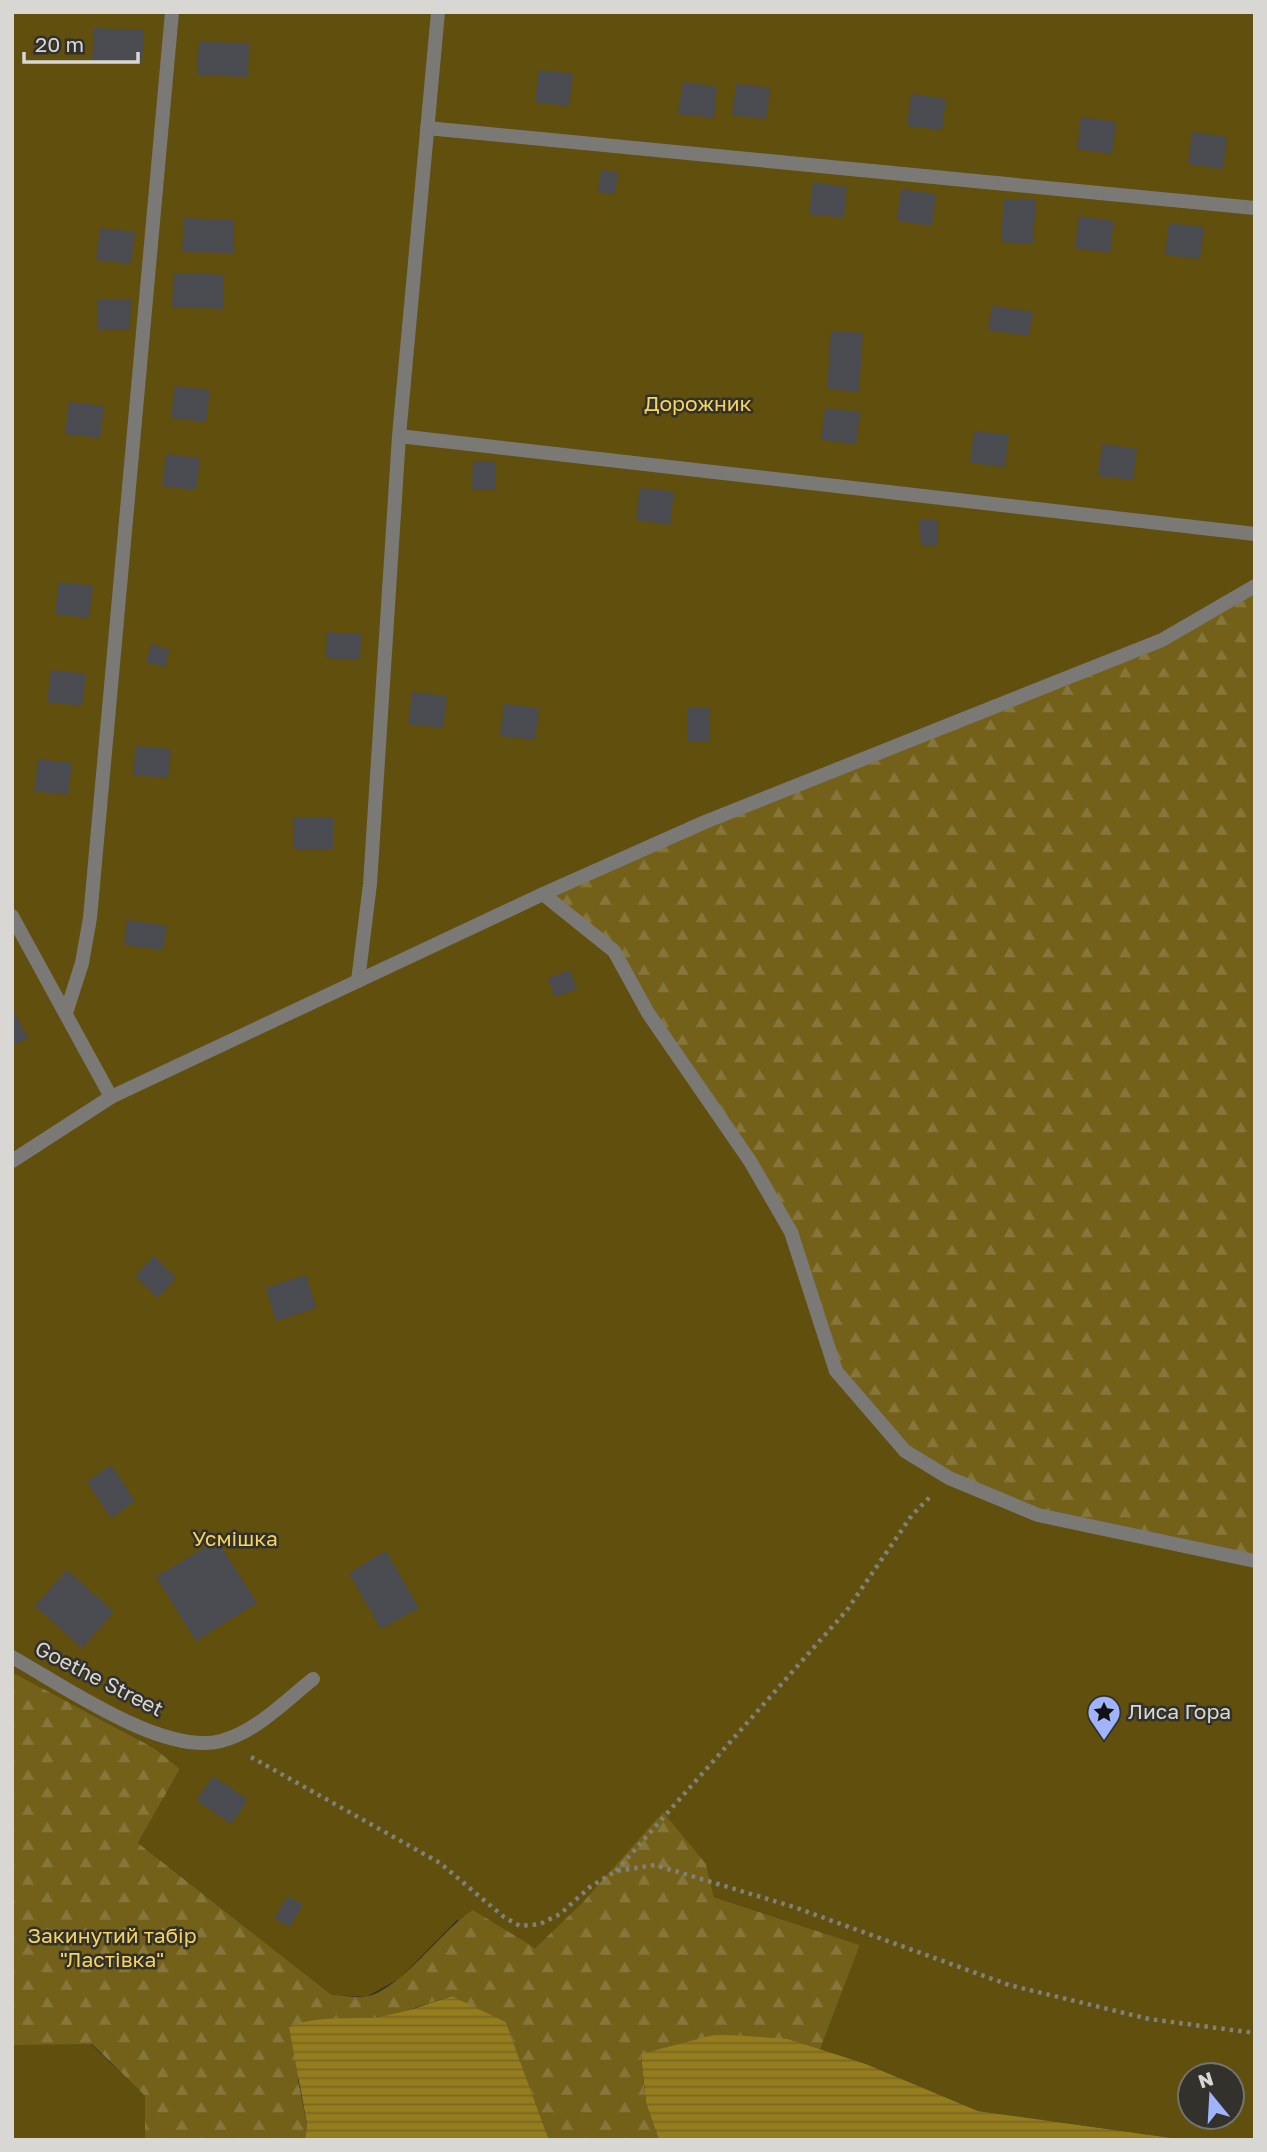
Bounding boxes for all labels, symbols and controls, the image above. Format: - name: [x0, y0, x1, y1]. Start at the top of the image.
- scale bar: [24, 21, 138, 65]
- text: 20 m: [35, 31, 84, 57]
- park label: Дорожник: [644, 390, 752, 416]
- park label: Усмішка: [192, 1525, 278, 1551]
- street label: Goethe Street: [31, 1635, 168, 1722]
- place icon: Лиса Гора: [1085, 1693, 1123, 1742]
- place label: Лиса Гора: [1128, 1698, 1231, 1724]
- park label: Закинутий табір "Ластівка": [27, 1922, 197, 1972]
- north arrow: [1176, 2061, 1246, 2131]
- text: N: [1195, 2066, 1216, 2093]

